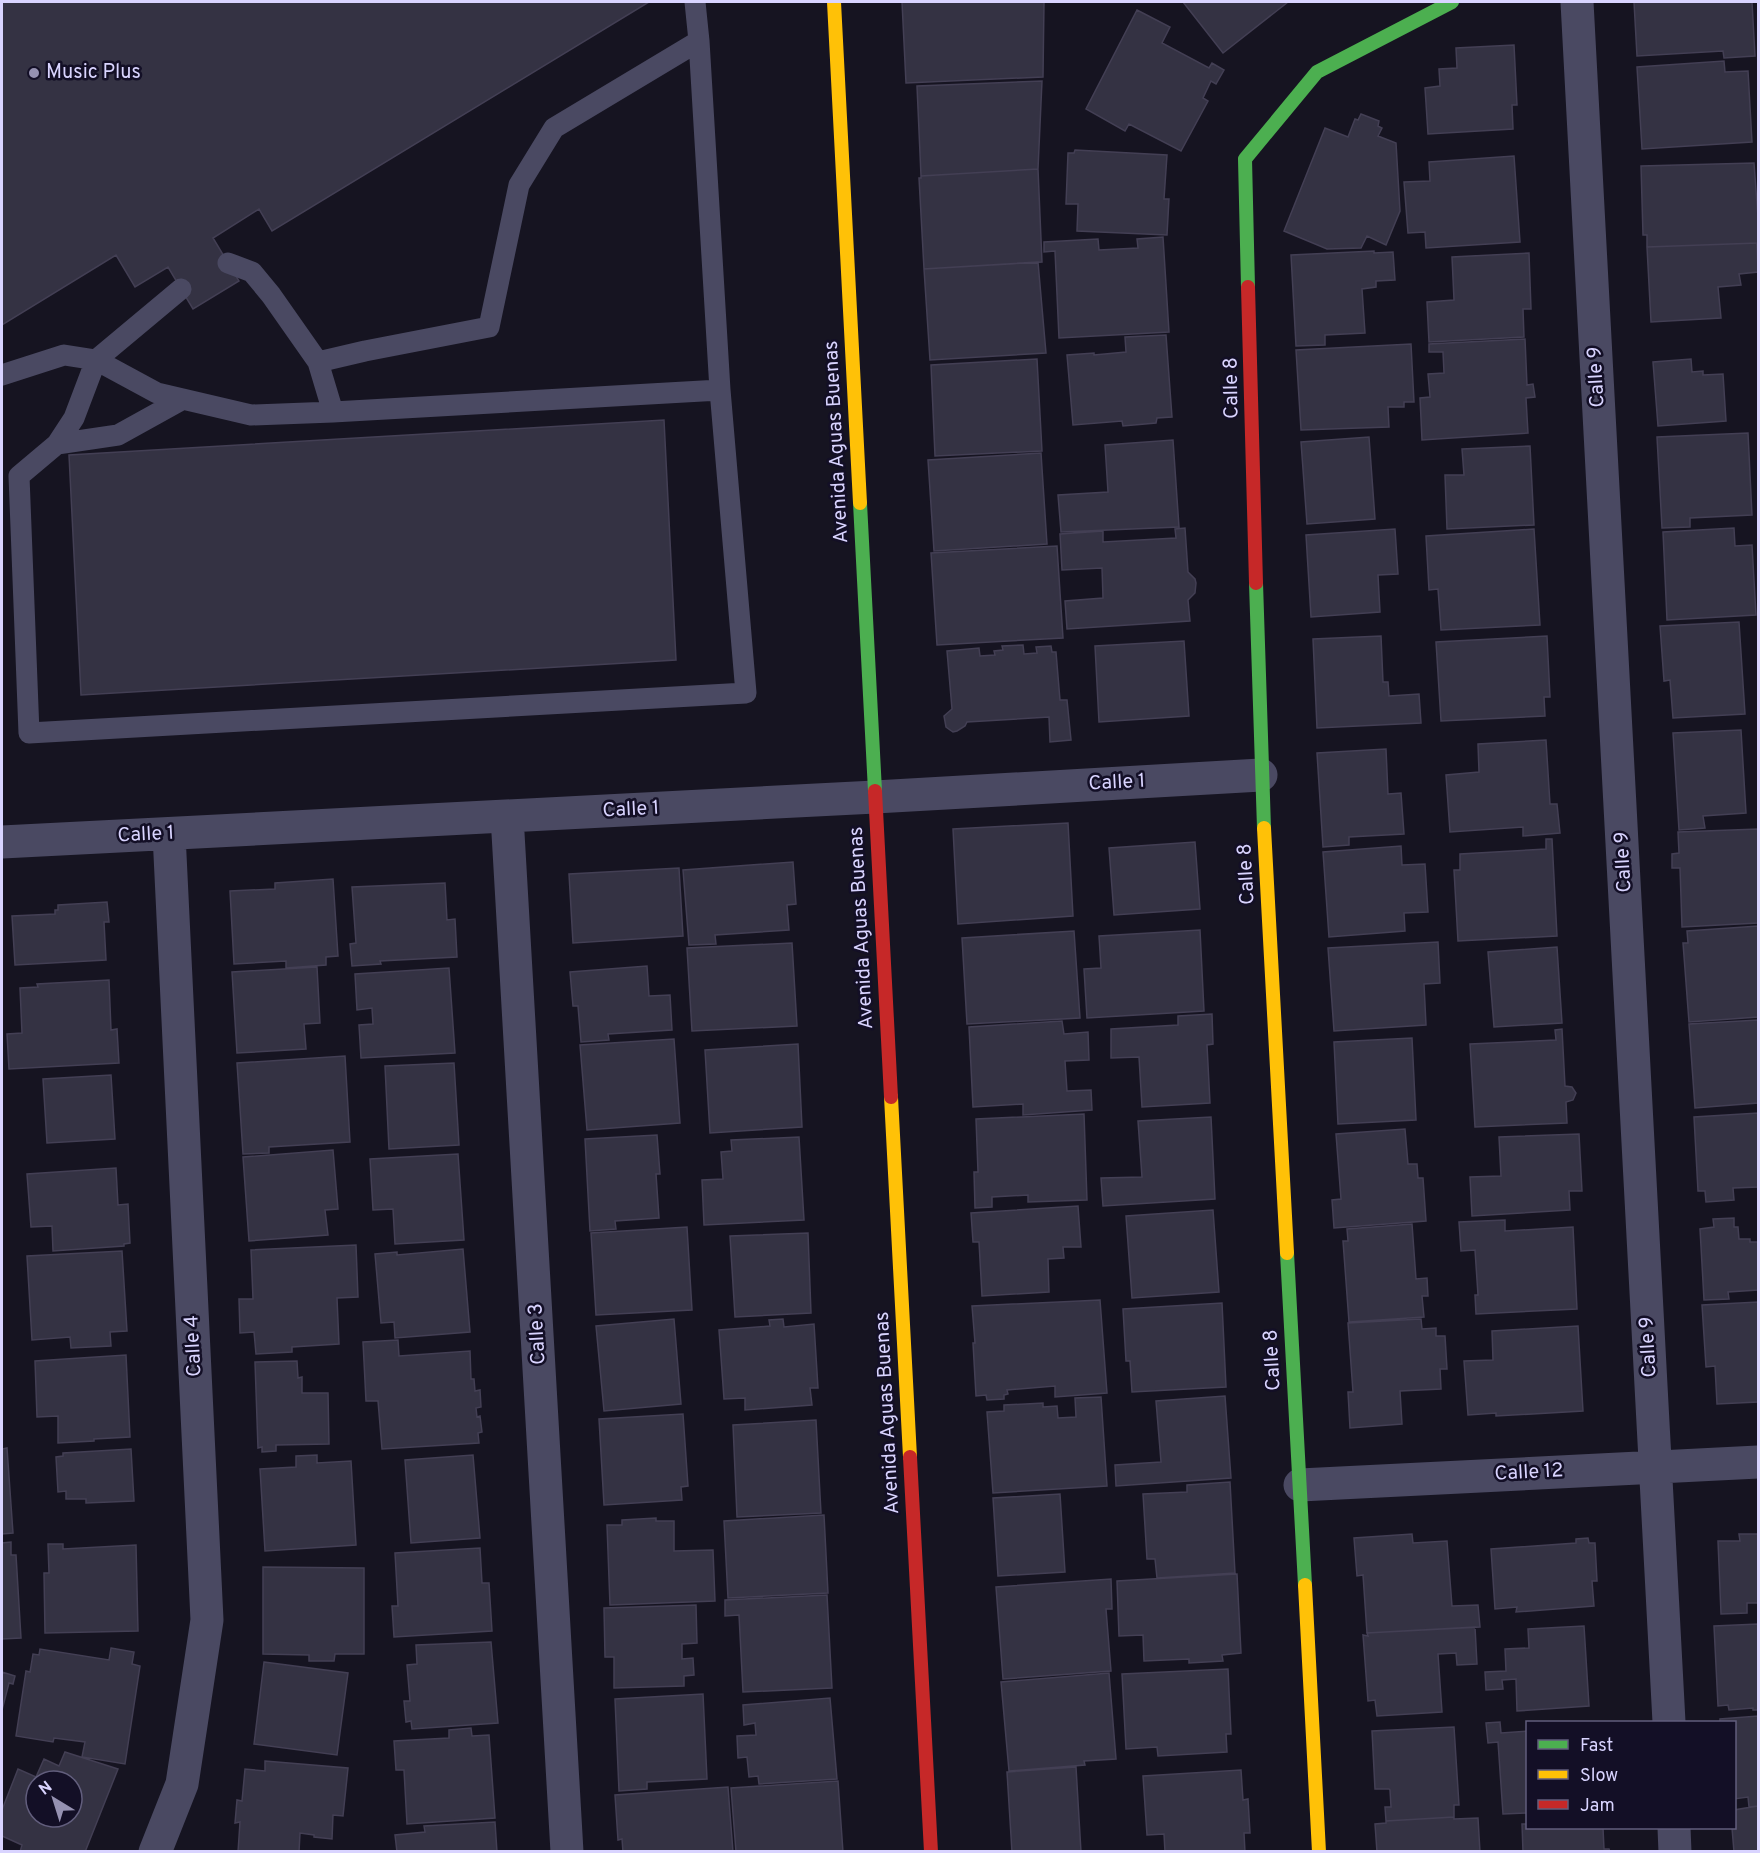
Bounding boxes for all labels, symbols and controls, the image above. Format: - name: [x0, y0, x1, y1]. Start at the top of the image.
- place label: Music Plus: [46, 60, 141, 86]
- marker: Music Plus: [27, 66, 41, 80]
- street label: Avenida Aguas Buenas: [819, 340, 855, 544]
- street label: Calle 9: [1582, 346, 1612, 408]
- street label: Calle 8: [1218, 357, 1246, 419]
- street label: Calle 1: [1088, 769, 1146, 797]
- street label: Calle 1: [602, 796, 660, 824]
- street label: Calle 1: [117, 821, 175, 849]
- street label: Avenida Aguas Buenas: [844, 826, 880, 1030]
- street label: Calle 9: [1609, 831, 1639, 893]
- street label: Calle 8: [1232, 843, 1262, 905]
- street label: Calle 3: [523, 1303, 553, 1365]
- street label: Avenida Aguas Buenas: [870, 1311, 906, 1515]
- street label: Calle 4: [179, 1314, 209, 1378]
- street label: Calle 9: [1634, 1316, 1664, 1378]
- street label: Calle 8: [1258, 1329, 1288, 1391]
- street label: Calle 12: [1494, 1458, 1564, 1488]
- legend: [1526, 1721, 1736, 1829]
- text: Fast: [1580, 1735, 1613, 1758]
- text: Slow: [1580, 1765, 1618, 1788]
- north arrow: [24, 1769, 84, 1829]
- text: N: [35, 1777, 57, 1800]
- text: Jam: [1580, 1795, 1615, 1818]

